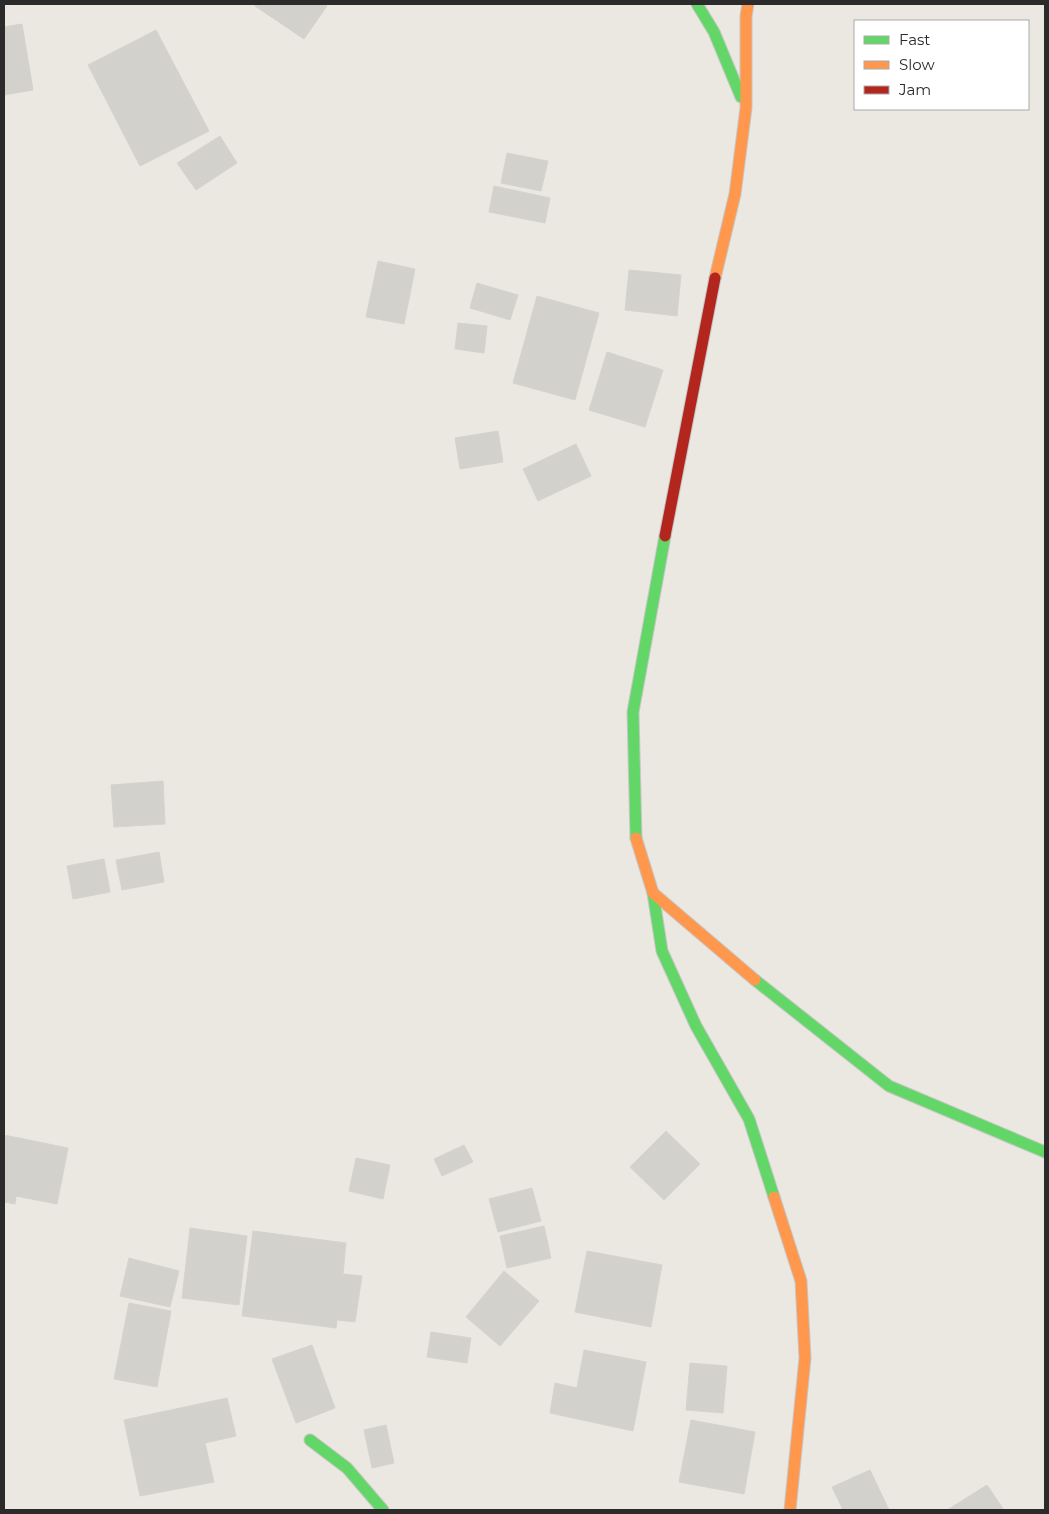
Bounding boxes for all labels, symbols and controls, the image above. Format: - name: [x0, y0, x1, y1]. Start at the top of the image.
- legend: [854, 20, 1029, 110]
- text: Fast: [899, 30, 930, 49]
- text: Slow: [899, 55, 935, 74]
- text: Jam: [898, 80, 931, 99]

